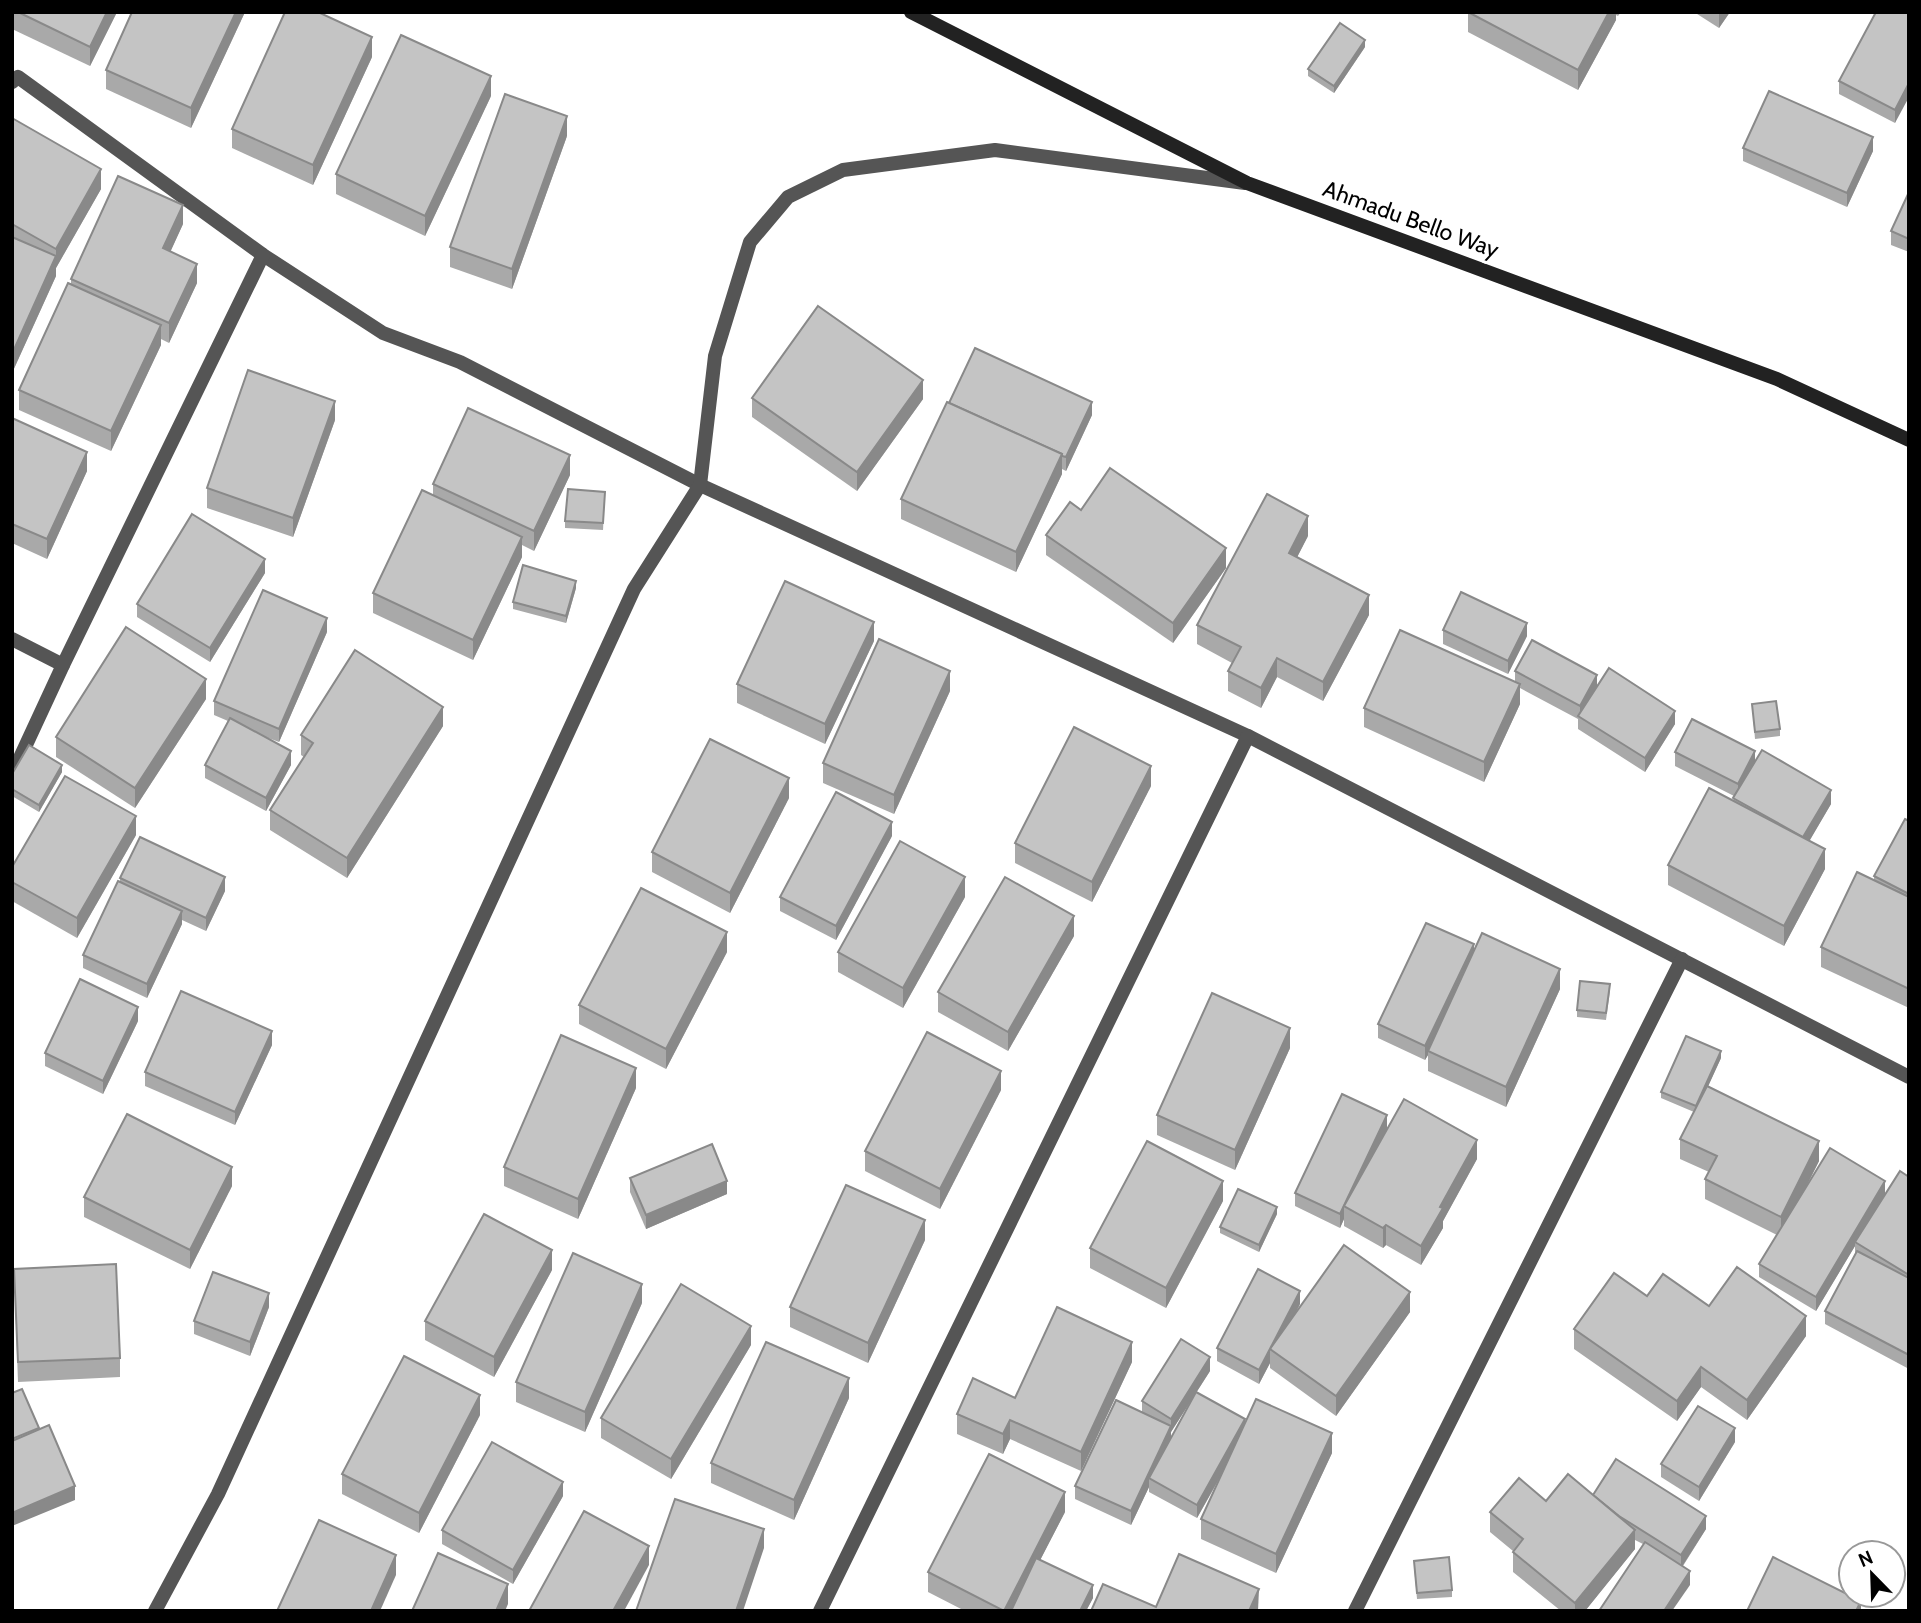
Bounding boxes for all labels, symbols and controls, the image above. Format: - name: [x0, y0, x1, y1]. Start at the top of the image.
- street label: Ahmadu Bello Way: [1319, 174, 1503, 264]
- north arrow: [1837, 1539, 1907, 1609]
- text: N: [1855, 1546, 1876, 1572]

